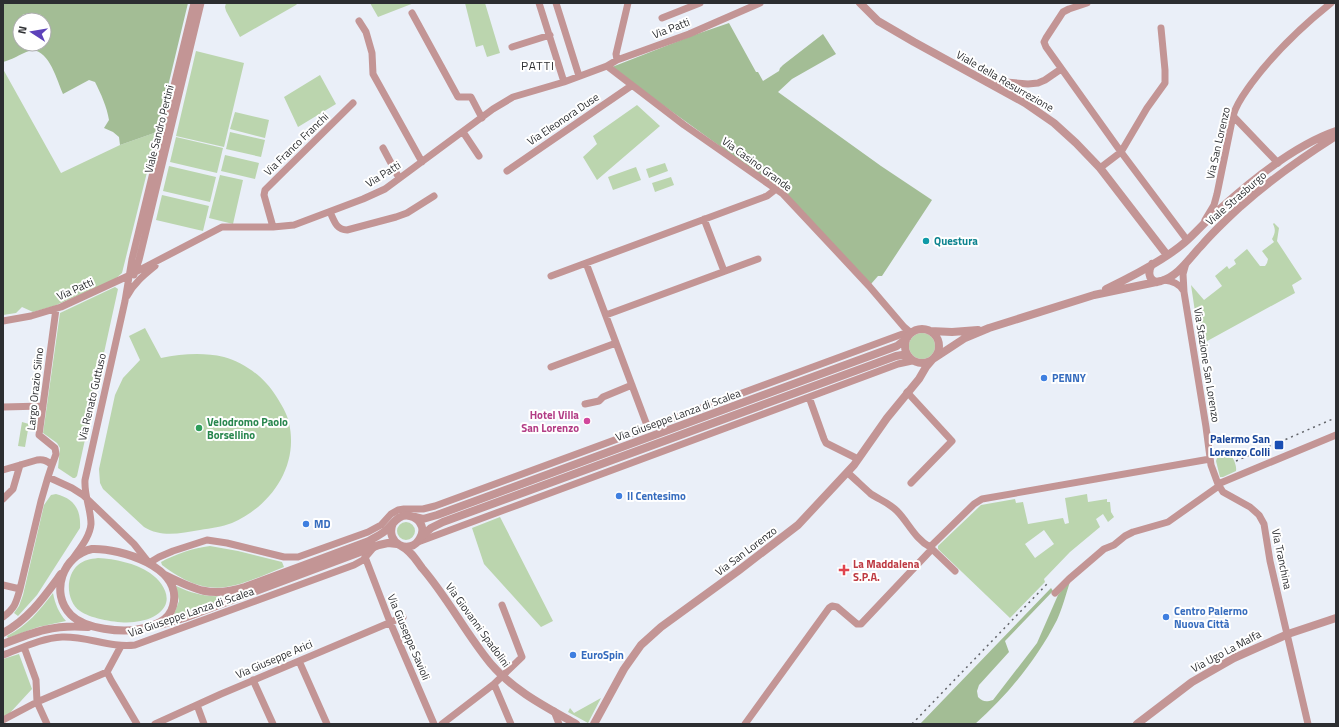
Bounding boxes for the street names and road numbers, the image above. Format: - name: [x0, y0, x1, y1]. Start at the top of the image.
- street label: Via Patti: [650, 14, 692, 42]
- street label: Viale della Resurrezione: [953, 47, 1057, 116]
- street label: Viale Sandro Pertini: [140, 83, 178, 175]
- street label: Via Eleonora Duse: [524, 89, 603, 149]
- street label: Via San Lorenzo: [1202, 105, 1234, 181]
- street label: Via Franco Franchi: [260, 109, 332, 179]
- street label: Via Casino Grande: [719, 133, 796, 195]
- street label: Via Patti: [362, 157, 404, 191]
- street label: Viale Strasburgo: [1202, 167, 1270, 229]
- street label: Via Patti: [54, 274, 96, 304]
- street label: Via Stazione San Lorenzo: [1190, 307, 1224, 424]
- street label: Largo Orazio Siino: [23, 347, 47, 431]
- street label: Via Renato Guttuso: [74, 351, 110, 442]
- street label: Via Giuseppe Lanza di Scalea: [613, 385, 743, 445]
- street label: Via San Lorenzo: [712, 522, 780, 580]
- street label: Via Tranchina: [1268, 527, 1296, 591]
- street label: Via Giovanni Spadolini: [442, 579, 514, 671]
- street label: Via Giuseppe Lanza di Scalea: [126, 583, 257, 641]
- street label: Via Giuseppe Savioli: [384, 592, 434, 682]
- street label: Via Ugo La Malfa: [1188, 626, 1264, 676]
- street label: Via Giuseppe Arici: [233, 636, 315, 682]

